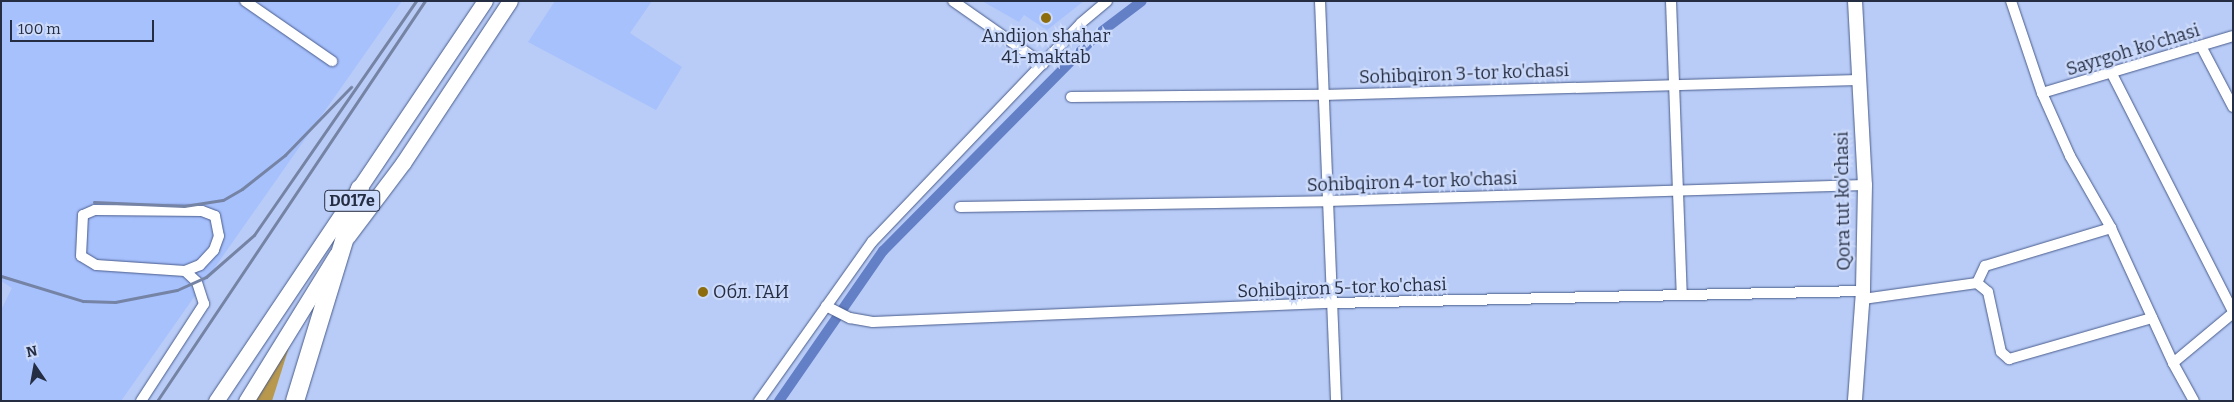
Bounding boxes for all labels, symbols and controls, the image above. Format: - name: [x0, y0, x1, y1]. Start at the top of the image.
- scale bar: [12, 10, 156, 42]
- marker: Andijon shahar 41-maktab: [1040, 12, 1052, 24]
- street label: Sayrgoh ko'chasi: [2064, 19, 2202, 81]
- text: 100 m: [18, 20, 61, 38]
- place label: Andijon shahar 41-maktab: [982, 26, 1110, 68]
- street label: Sohibqiron 3-tor ko'chasi: [1359, 60, 1569, 88]
- street label: Qora tut ko'chasi: [1831, 131, 1855, 271]
- street label: Sohibqiron 4-tor ko'chasi: [1307, 168, 1517, 196]
- road number: D017e: [323, 188, 381, 215]
- street label: Sohibqiron 5-tor ko'chasi: [1237, 274, 1447, 302]
- place label: Обл. ГАИ: [713, 281, 789, 303]
- marker: Обл. ГАИ: [697, 286, 709, 298]
- north arrow: [10, 342, 60, 392]
- text: N: [25, 342, 39, 361]

